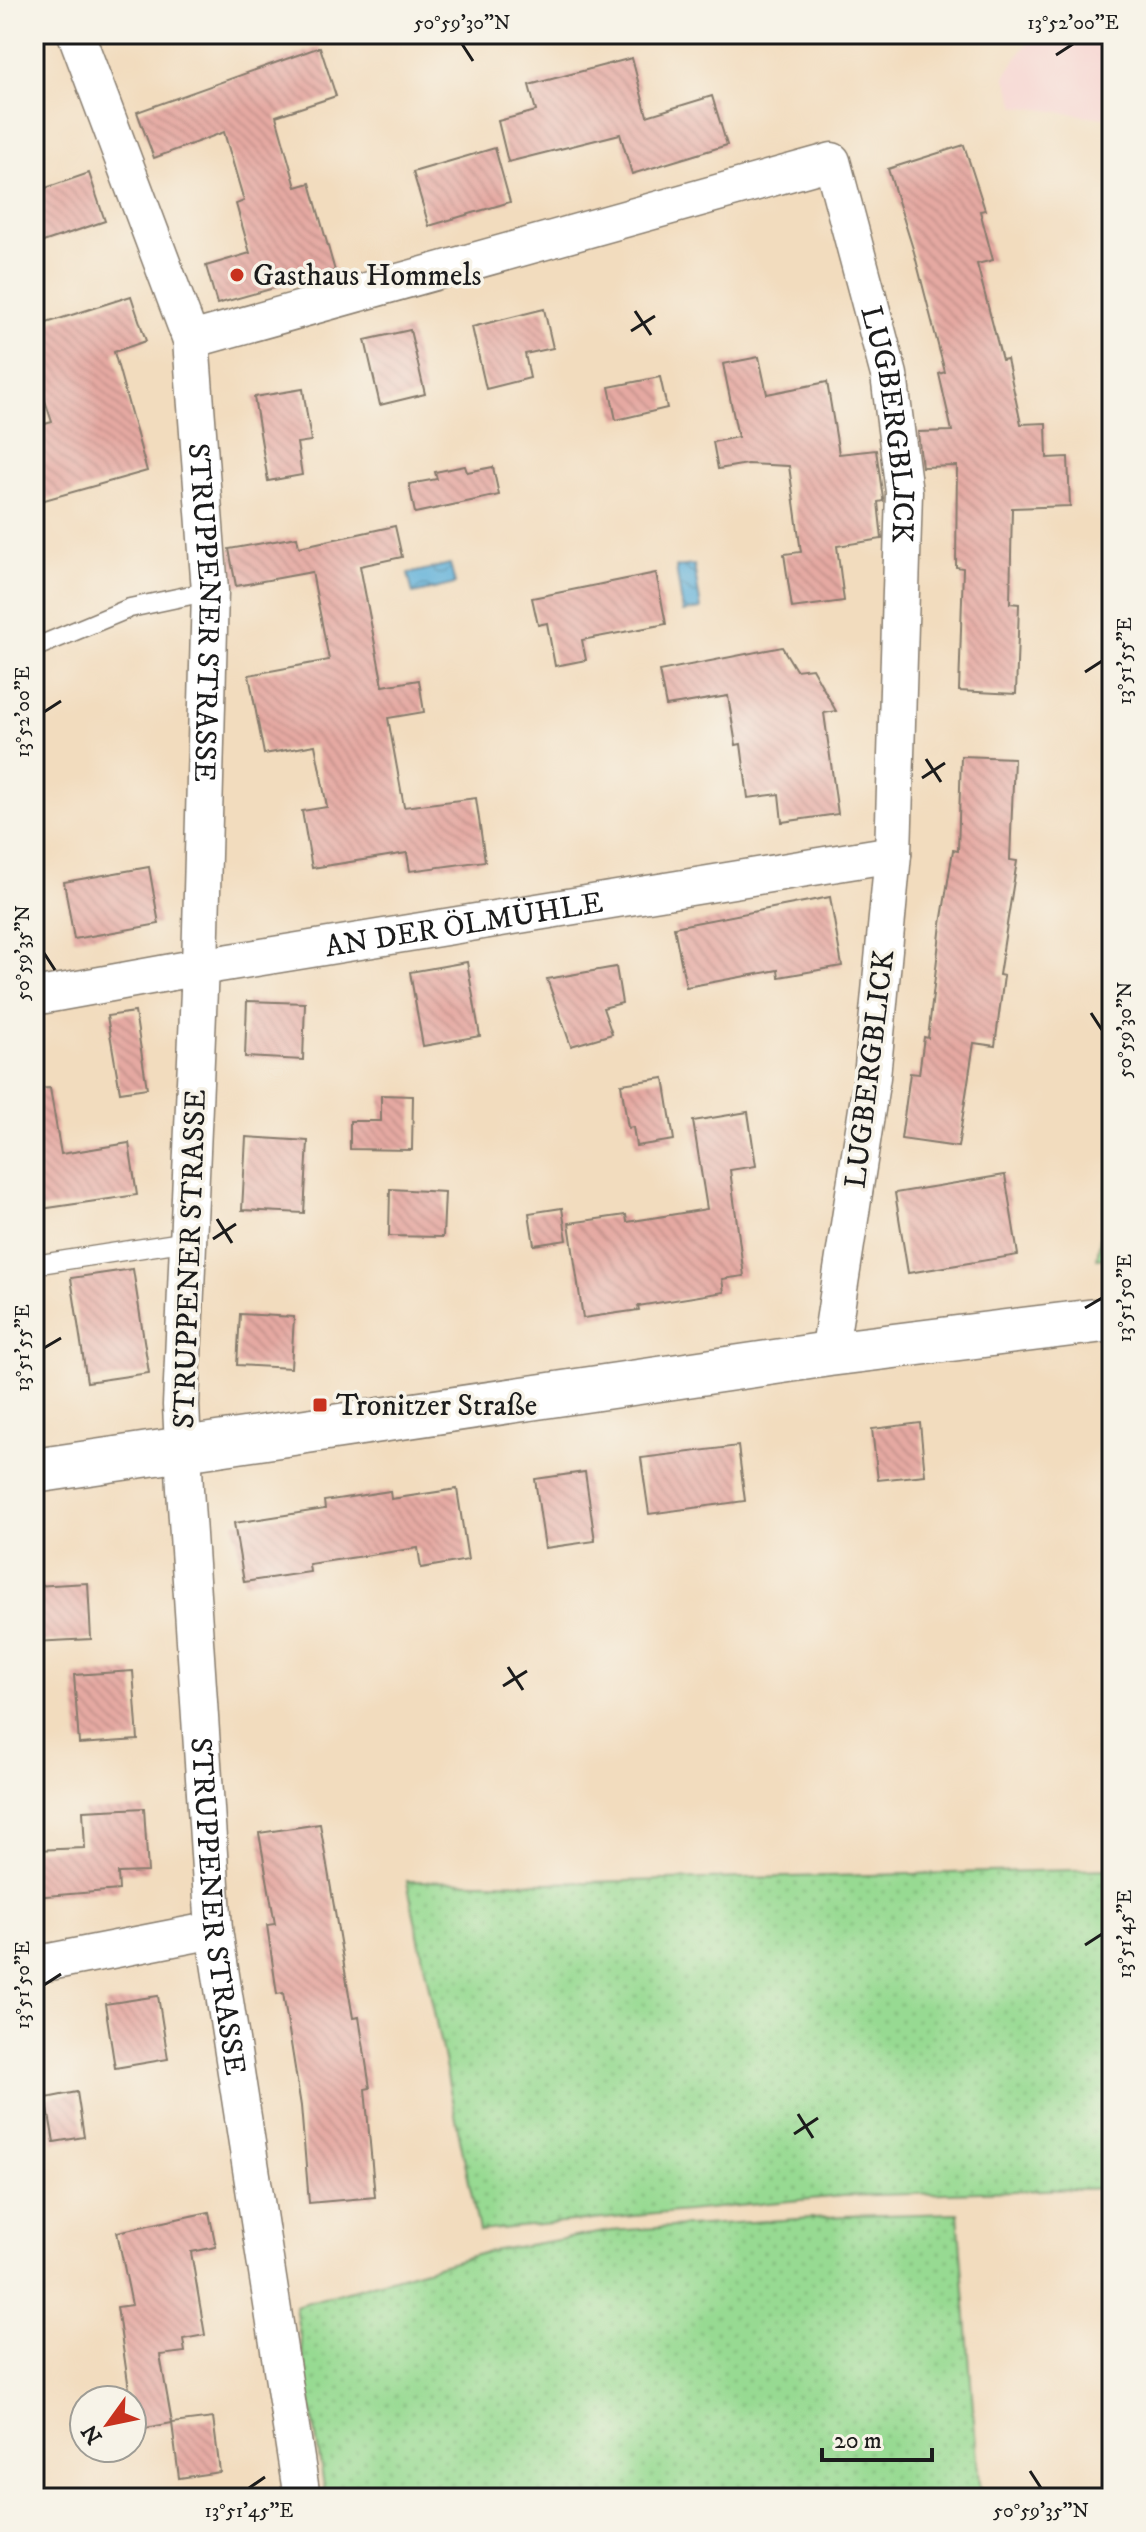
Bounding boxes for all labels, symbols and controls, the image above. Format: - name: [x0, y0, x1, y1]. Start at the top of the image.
- text: 50°59'30"N: [414, 11, 510, 36]
- text: 13°52'00"E: [1027, 11, 1119, 36]
- place label: Gasthaus Hommels: [253, 258, 482, 295]
- marker: Gasthaus Hommels: [228, 266, 246, 284]
- street label: LUGBERGBLICK: [851, 302, 921, 543]
- street label: STRUPPENER STRASSE: [179, 442, 227, 783]
- text: 13°51'55"E: [1113, 617, 1138, 705]
- text: 13°52'00"E: [11, 666, 36, 758]
- street label: AN DER ÖLMÜHLE: [322, 885, 606, 966]
- text: 50°59'35"N: [11, 905, 36, 1001]
- street label: LUGBERGBLICK: [838, 948, 903, 1190]
- text: 50°59'30"N: [1113, 982, 1138, 1078]
- street label: STRUPPENER STRASSE: [166, 1089, 215, 1429]
- text: 13°51'50"E: [1113, 1254, 1138, 1342]
- text: 13°51'55"E: [11, 1304, 36, 1392]
- place label: Tronitzer Straße: [336, 1388, 537, 1425]
- marker: Tronitzer Straße: [311, 1396, 329, 1414]
- street label: STRUPPENER STRASSE: [181, 1736, 253, 2078]
- text: 13°51'45"E: [1113, 1889, 1138, 1979]
- text: 13°51'50"E: [11, 1941, 36, 2029]
- north arrow: [68, 2384, 148, 2464]
- scale bar: [822, 2412, 932, 2462]
- text: N: [76, 2419, 109, 2449]
- text: 20 m: [834, 2426, 882, 2456]
- text: 13°51'45"E: [204, 2499, 294, 2524]
- text: 50°59'35"N: [993, 2499, 1089, 2524]

